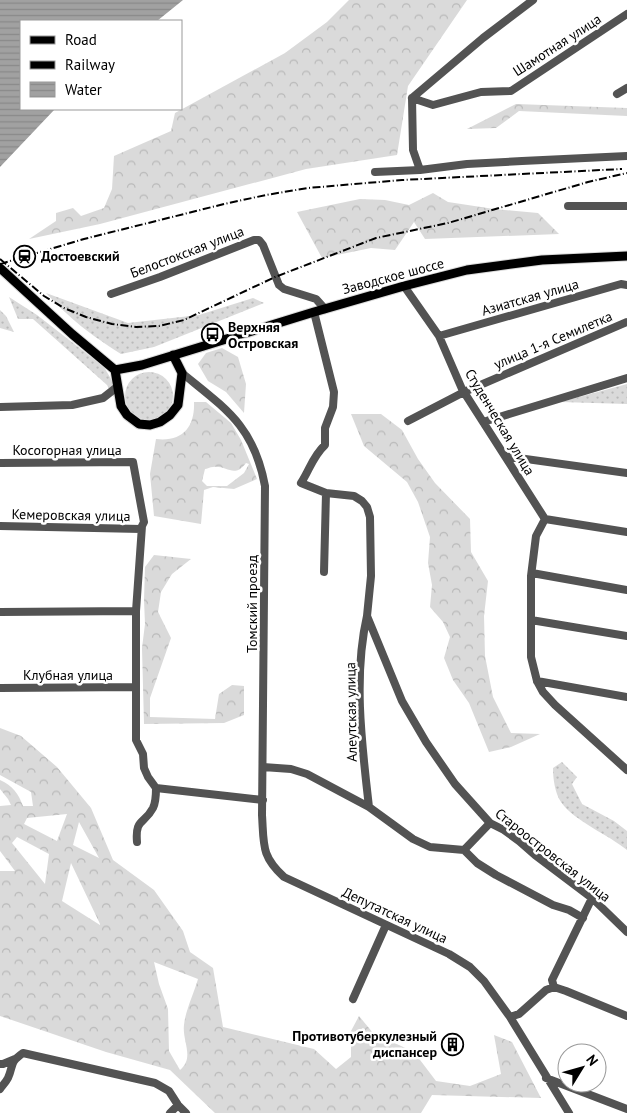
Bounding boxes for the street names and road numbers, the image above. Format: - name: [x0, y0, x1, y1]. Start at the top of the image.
- street label: Шамотная улица: [509, 10, 605, 80]
- street label: Белостокская улица: [128, 222, 247, 282]
- street label: Заводское шоссе: [340, 254, 446, 298]
- street label: Азиатская улица: [479, 275, 581, 319]
- street label: улица 1-я Семилетка: [491, 307, 615, 373]
- street label: Студенческая улица: [461, 365, 539, 479]
- street label: Косогорная улица: [12, 441, 122, 459]
- street label: Кемеровская улица: [11, 505, 131, 525]
- street label: Томский проезд: [243, 555, 261, 653]
- street label: Алеутская улица: [341, 662, 361, 762]
- street label: Клубная улица: [23, 666, 113, 684]
- street label: Староостровская улица: [492, 804, 614, 906]
- street label: Депутатская улица: [340, 883, 451, 947]

